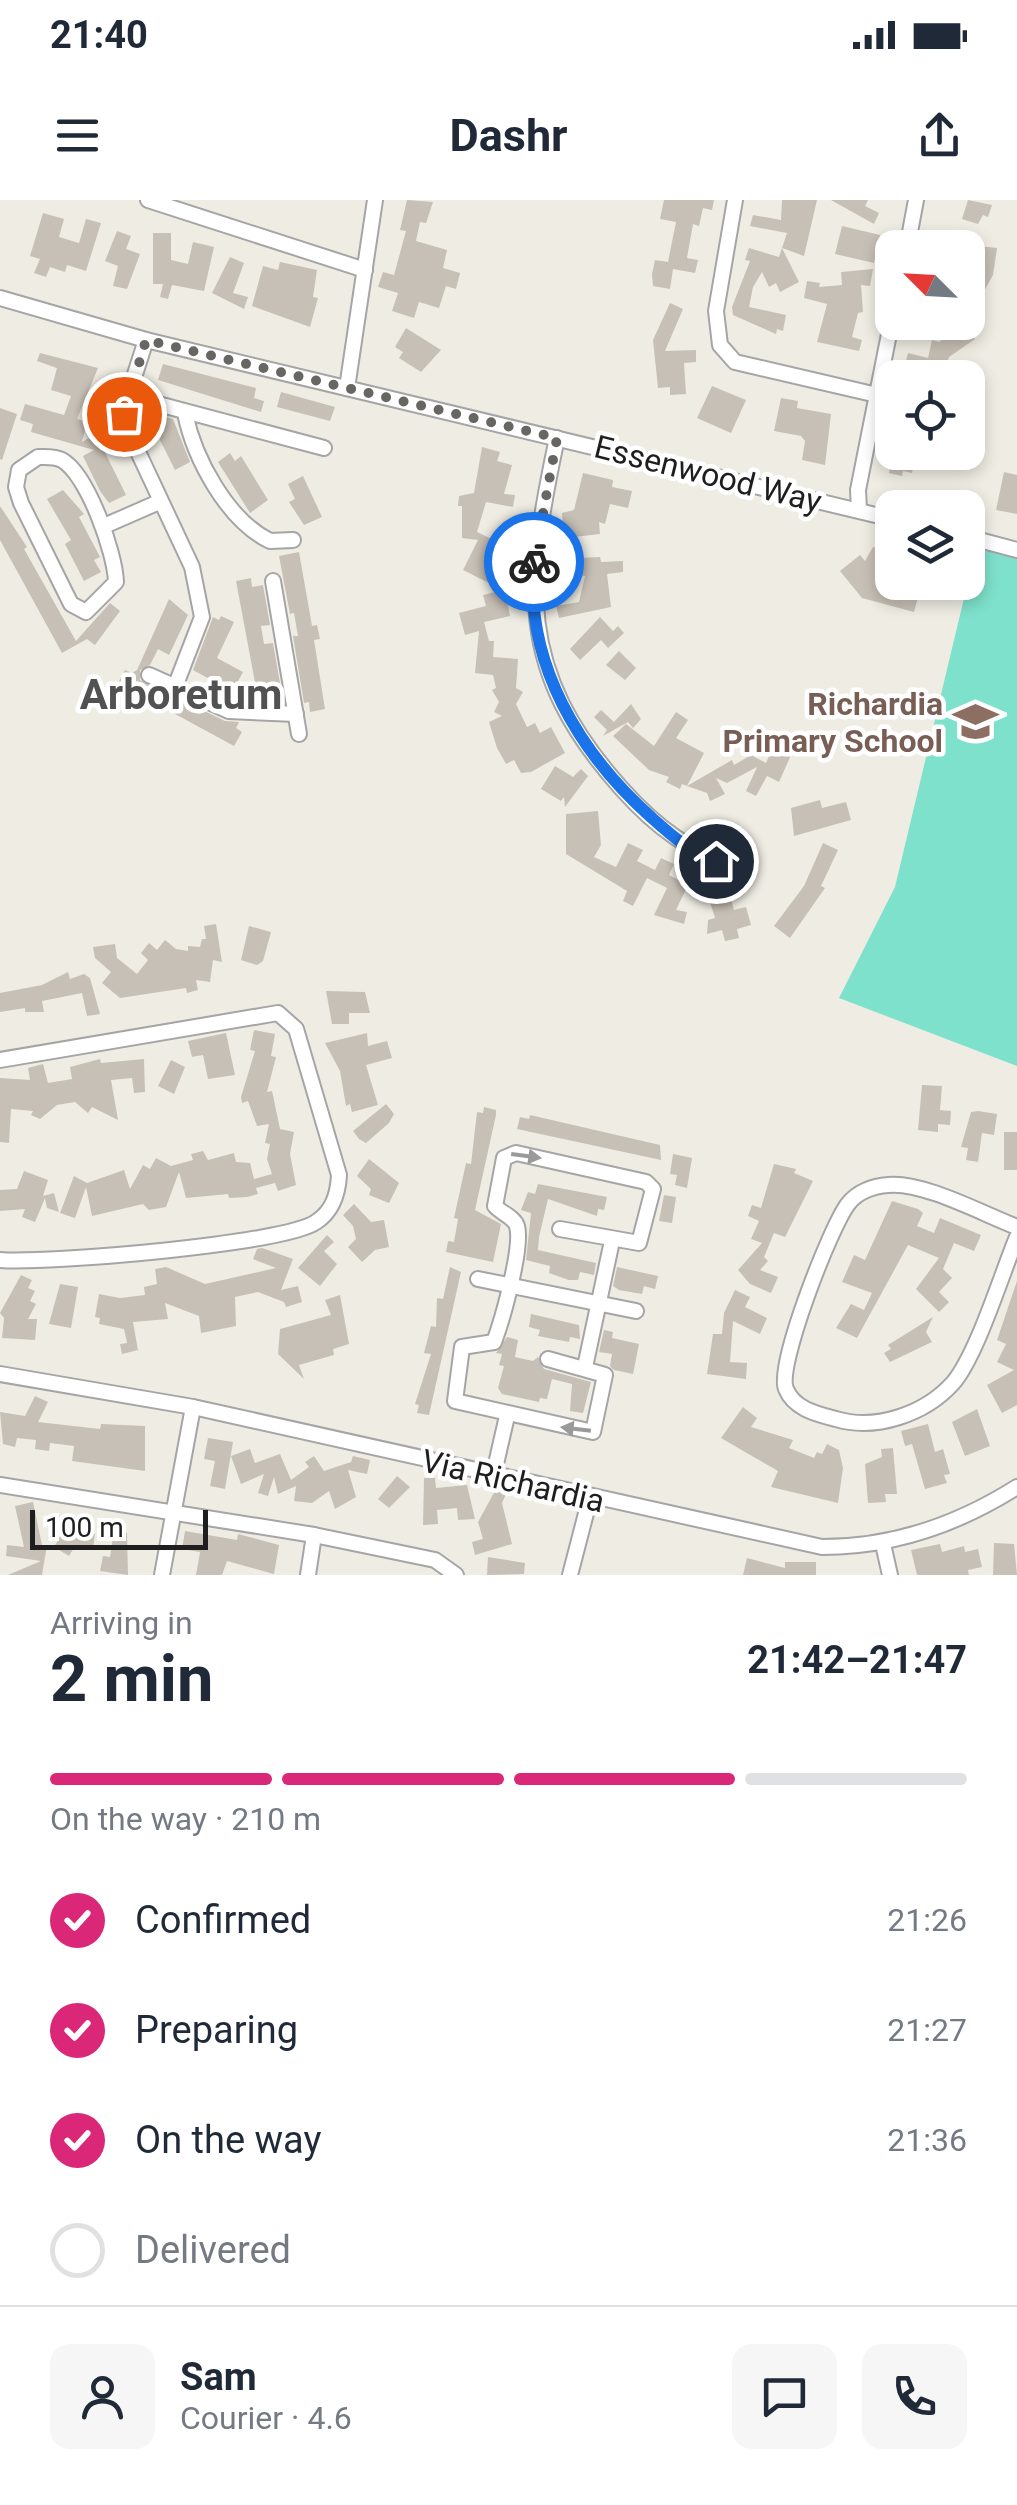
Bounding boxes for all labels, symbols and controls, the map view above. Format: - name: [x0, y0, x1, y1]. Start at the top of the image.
- text: 21:40: [50, 13, 148, 57]
- icon: menu: [50, 108, 105, 163]
- icon: share: [912, 108, 967, 163]
- text: Dashr: [449, 109, 568, 162]
- north arrow: [875, 230, 985, 340]
- map controls: [875, 230, 985, 600]
- button: locate: [875, 360, 985, 470]
- pin: [82, 372, 167, 457]
- icon: bag: [97, 387, 152, 442]
- street label: Essenwood Way: [591, 427, 825, 521]
- button: layers: [875, 490, 985, 600]
- courier: [484, 512, 584, 612]
- icon: bike: [507, 535, 562, 590]
- district label: Arboretum: [80, 670, 282, 719]
- place label: Richardia Primary School: [722, 685, 943, 760]
- school or university icon: Richardia Primary School: [952, 698, 1000, 746]
- pin: [674, 819, 759, 904]
- icon: home: [689, 834, 744, 889]
- one-way arrow: [511, 1149, 543, 1165]
- one-way arrow: [560, 1421, 591, 1437]
- street label: Via Richardia: [418, 1442, 608, 1520]
- scale bar: [30, 1505, 208, 1550]
- text: 100 m: [45, 1511, 124, 1544]
- text: Arriving in: [50, 1604, 193, 1642]
- text: 21:42–21:47: [747, 1638, 967, 1682]
- text: 2 min: [50, 1641, 213, 1717]
- text: On the way · 210 m: [50, 1800, 321, 1838]
- icon: check: [50, 1893, 105, 1948]
- text: Confirmed: [135, 1898, 311, 1942]
- text: 21:26: [887, 1901, 967, 1939]
- icon: check: [50, 2003, 105, 2058]
- text: Preparing: [135, 2008, 298, 2052]
- text: 21:27: [887, 2011, 967, 2049]
- icon: check: [50, 2113, 105, 2168]
- text: On the way: [135, 2118, 321, 2162]
- text: 21:36: [887, 2121, 967, 2159]
- text: Delivered: [135, 2228, 291, 2272]
- button: person: [50, 2344, 155, 2449]
- button: chat: [732, 2344, 837, 2449]
- button: phone: [862, 2344, 967, 2449]
- text: Sam: [180, 2355, 257, 2399]
- text: Courier · 4.6: [180, 2399, 352, 2437]

